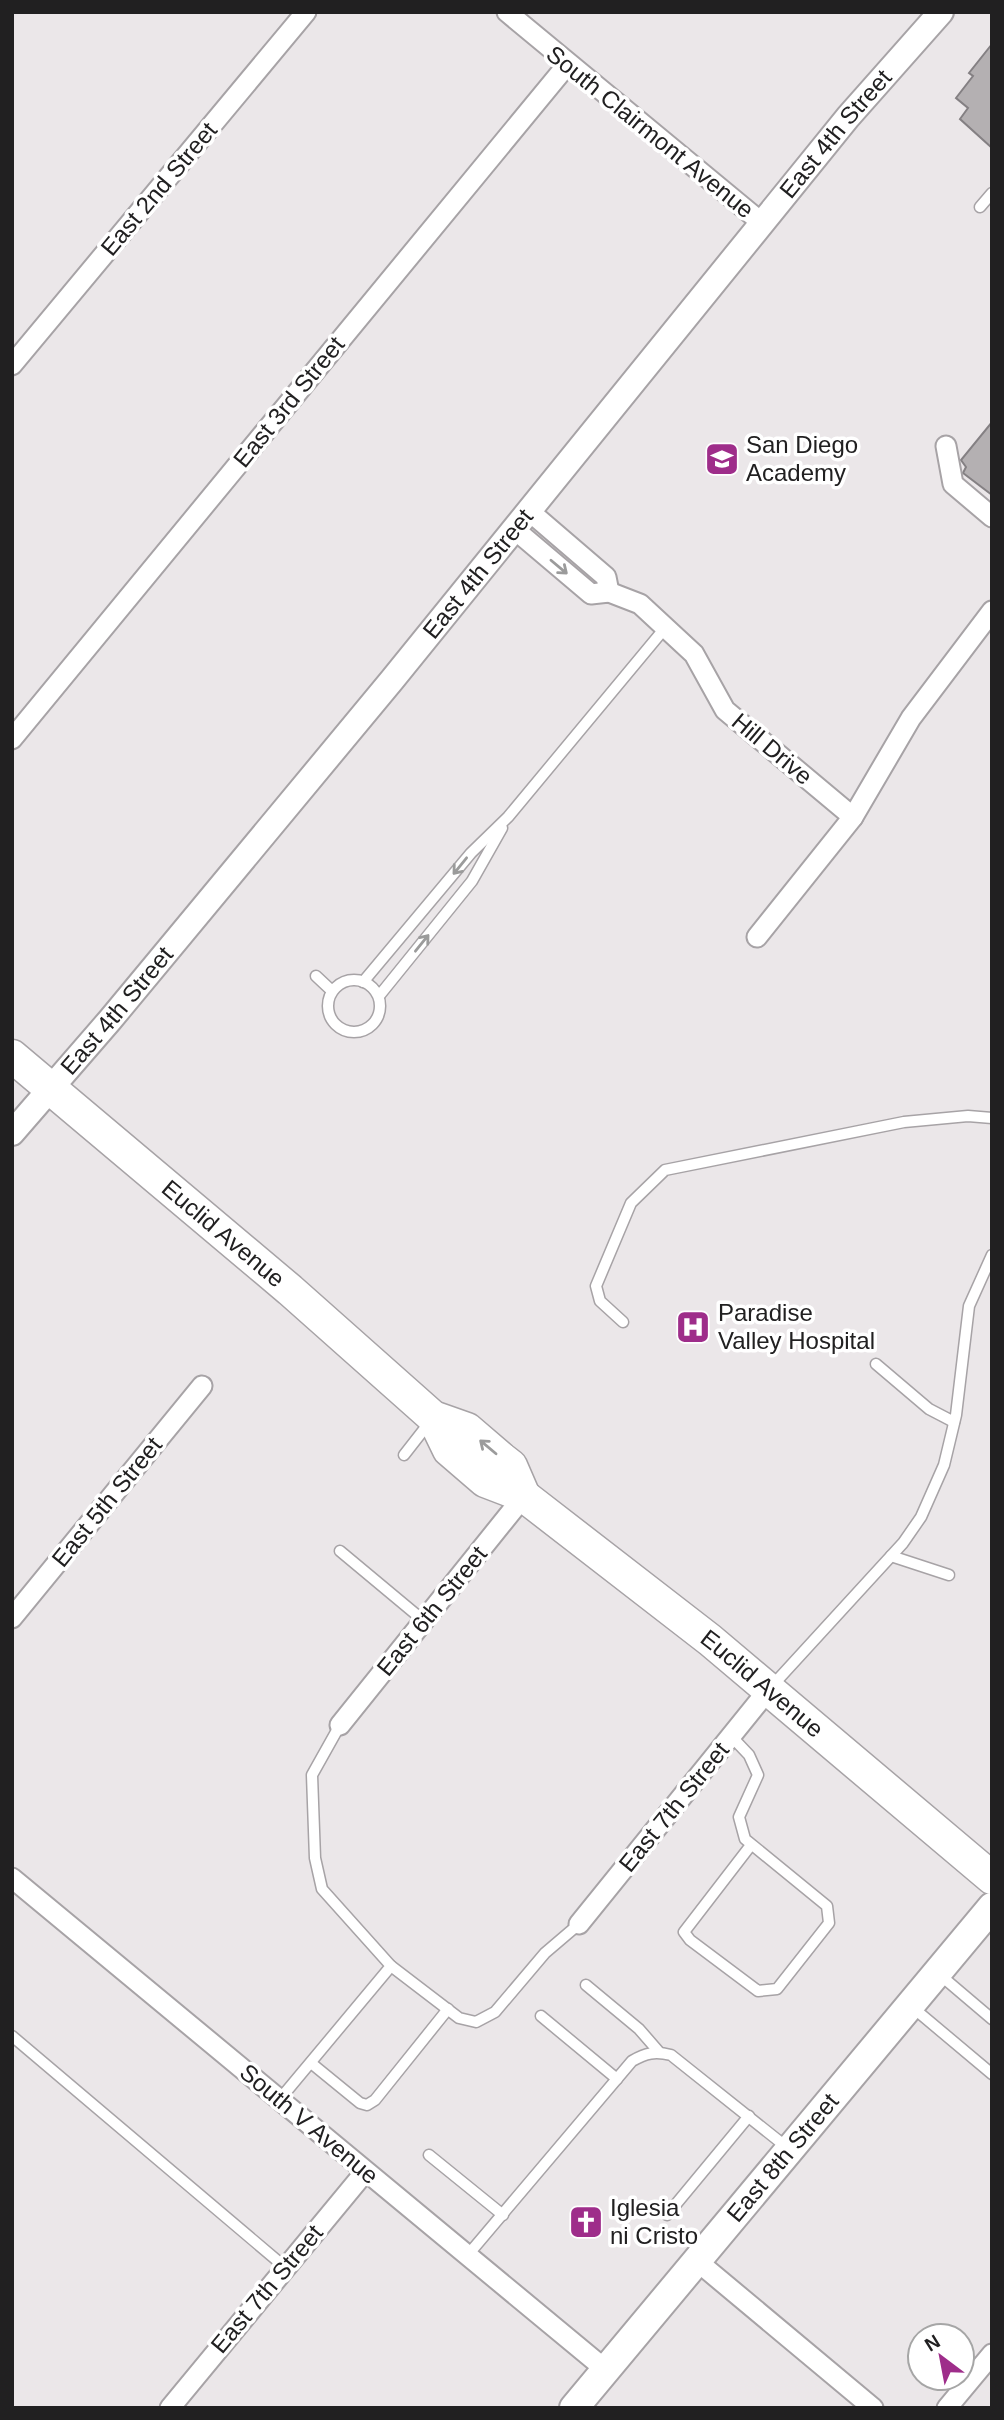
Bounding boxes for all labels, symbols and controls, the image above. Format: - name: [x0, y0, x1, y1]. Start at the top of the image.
- street label: South Clairmont Avenue: [541, 40, 759, 223]
- street label: East 4th Street: [774, 64, 897, 203]
- street label: East 2nd Street: [95, 116, 222, 261]
- street label: East 3rd Street: [228, 331, 350, 472]
- place label: San Diego Academy: [746, 431, 858, 486]
- school or university icon: San Diego Academy: [703, 440, 741, 478]
- street label: East 4th Street: [417, 503, 538, 644]
- one-way arrow: [550, 559, 568, 575]
- street label: Hill Drive: [727, 707, 818, 790]
- one-way arrow: [453, 856, 468, 874]
- one-way arrow: [414, 935, 430, 953]
- street label: East 4th Street: [55, 941, 178, 1080]
- street label: Euclid Avenue: [157, 1174, 290, 1293]
- place label: Paradise Valley Hospital: [718, 1299, 875, 1354]
- hospital icon: Paradise Valley Hospital: [674, 1308, 712, 1346]
- street label: East 5th Street: [46, 1431, 167, 1572]
- one-way arrow: [479, 1439, 497, 1454]
- street label: East 6th Street: [371, 1540, 492, 1681]
- street label: Euclid Avenue: [696, 1624, 829, 1743]
- street label: East 7th Street: [613, 1736, 734, 1877]
- street label: South V Avenue: [235, 2058, 384, 2189]
- street label: East 8th Street: [721, 2087, 844, 2227]
- place label: Iglesia ni Cristo: [610, 2194, 698, 2249]
- church icon: Iglesia ni Cristo: [567, 2203, 605, 2241]
- street label: East 7th Street: [205, 2219, 328, 2358]
- north arrow: [906, 2322, 976, 2392]
- text: N: [921, 2330, 944, 2356]

